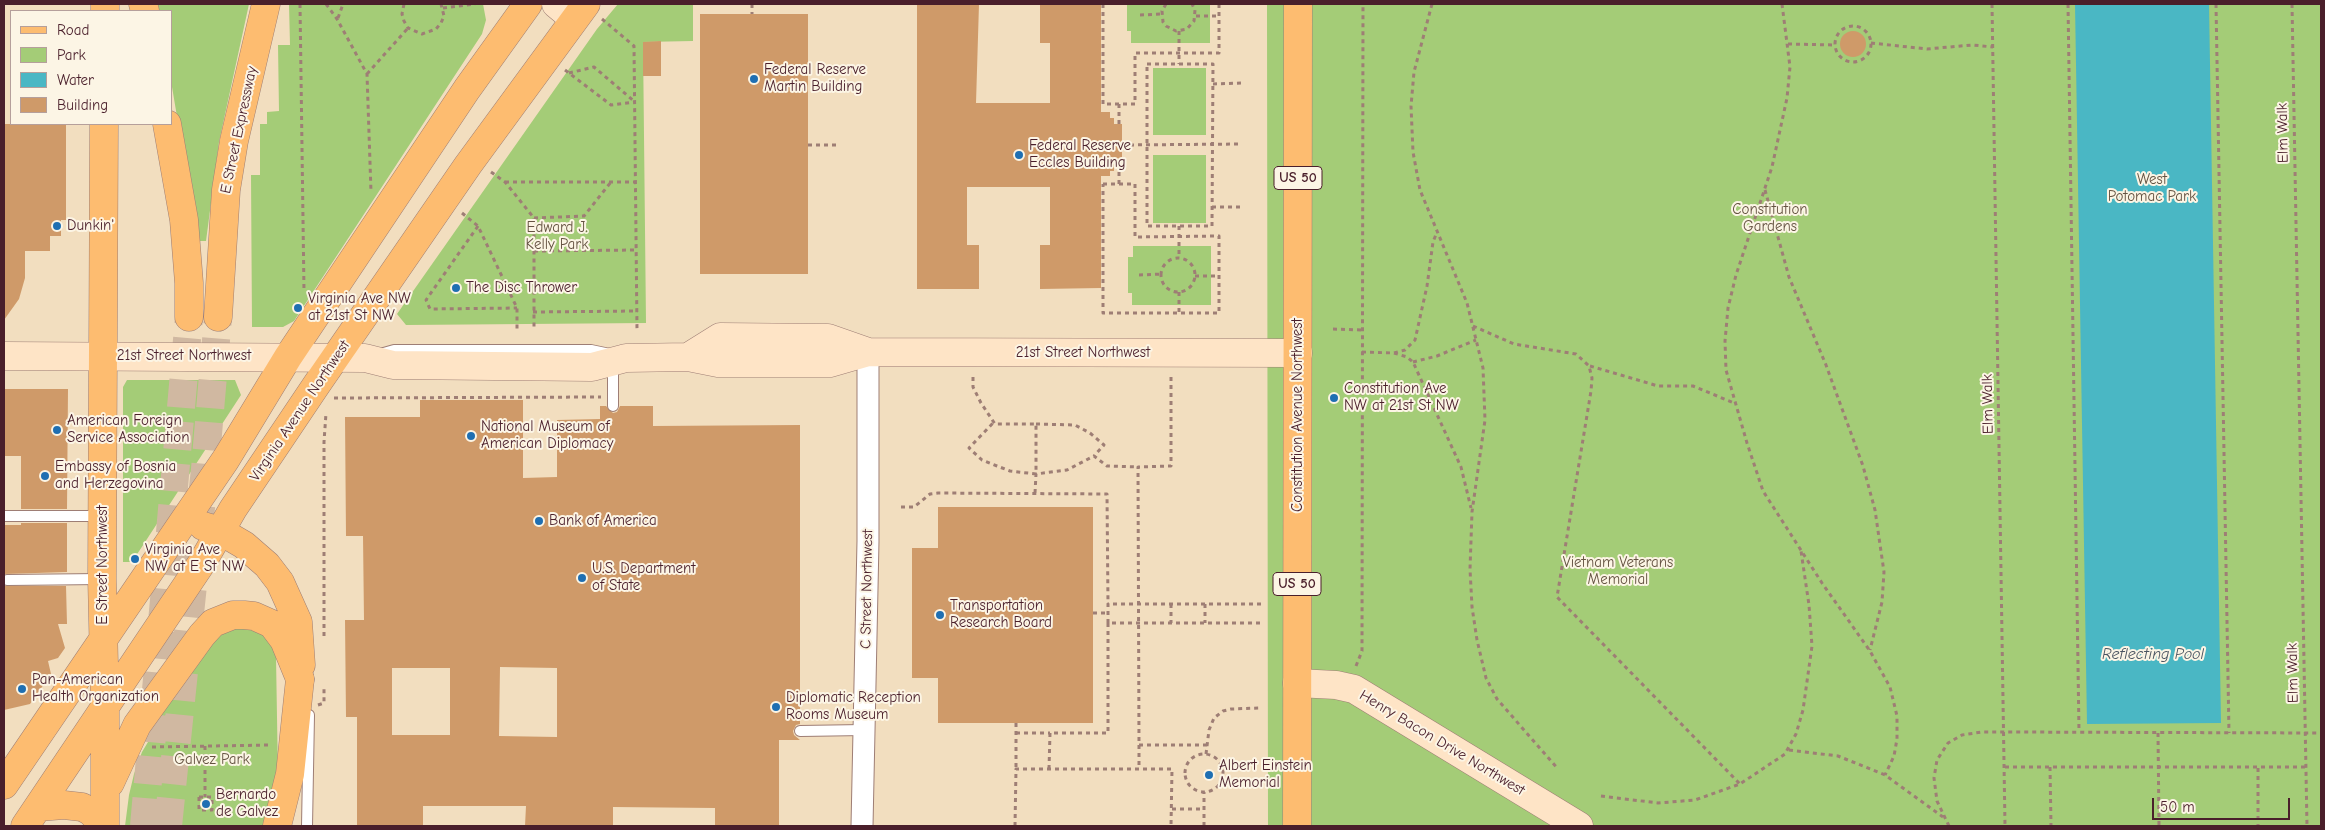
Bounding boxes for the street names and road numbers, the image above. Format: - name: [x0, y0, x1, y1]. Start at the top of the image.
- street label: E Street Expressway: [217, 65, 261, 195]
- street label: Elm Walk: [2273, 103, 2293, 163]
- road number: US 50: [1274, 167, 1322, 190]
- street label: Constitution Avenue Northwest: [1289, 318, 1307, 512]
- street label: Virginia Avenue Northwest: [246, 337, 354, 485]
- street label: 21st Street Northwest: [1016, 344, 1150, 362]
- street label: 21st Street Northwest: [117, 347, 251, 365]
- street label: Elm Walk: [1978, 374, 1998, 434]
- street label: E Street Northwest: [94, 505, 112, 625]
- street label: C Street Northwest: [857, 529, 877, 649]
- road number: US 50: [1273, 572, 1321, 596]
- street label: Elm Walk: [2283, 643, 2303, 703]
- street label: Henry Bacon Drive Northwest: [1356, 686, 1528, 800]

